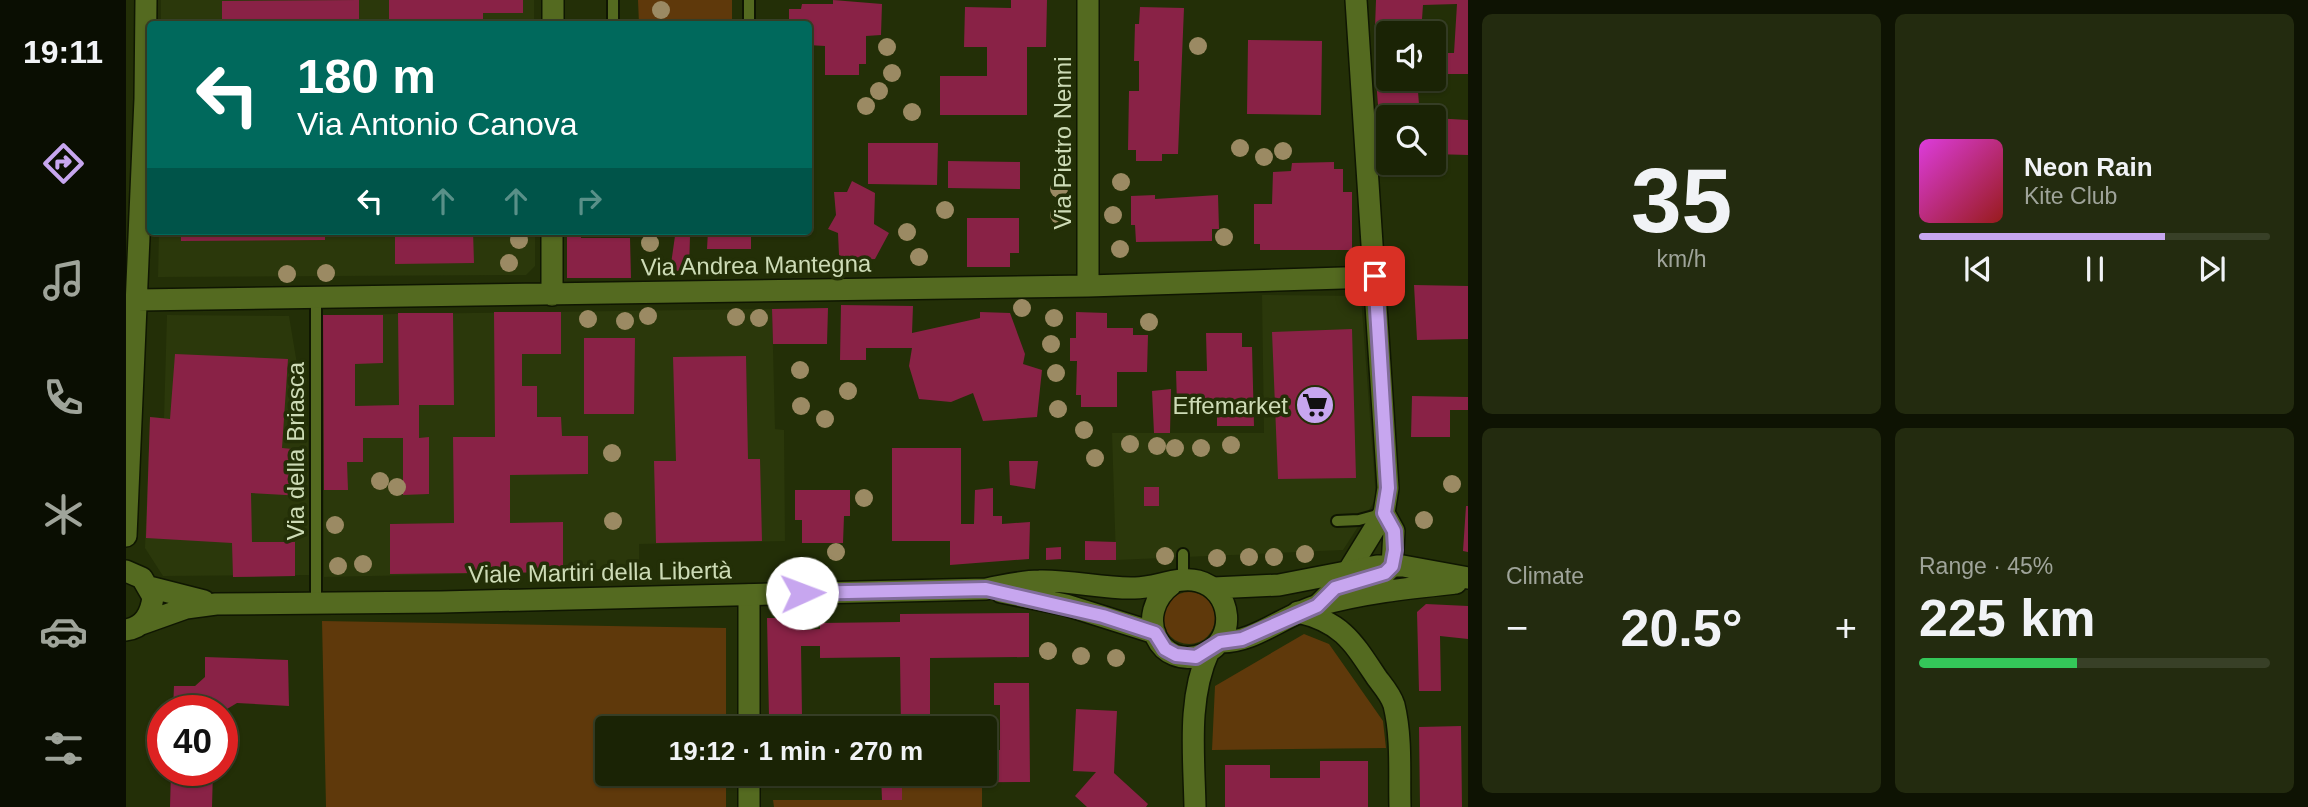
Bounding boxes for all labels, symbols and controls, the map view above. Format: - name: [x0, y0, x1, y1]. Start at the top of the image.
- map controls: [1376, 21, 1446, 175]
- button: sound: [1376, 21, 1446, 91]
- text: 19:11: [23, 34, 103, 70]
- icon: left: [182, 49, 273, 140]
- text: 180 m: [297, 49, 436, 103]
- street label: Via Pietro Nenni: [1049, 57, 1076, 230]
- button: search: [1376, 105, 1446, 175]
- text: Via Antonio Canova: [297, 106, 578, 142]
- icon: directions: [39, 139, 88, 188]
- text: 35: [1631, 150, 1732, 251]
- text: Neon Rain: [2024, 152, 2153, 182]
- icon: left: [351, 182, 389, 220]
- icon: ahead: [424, 182, 462, 220]
- icon: ahead: [497, 182, 535, 220]
- icon: right: [570, 182, 608, 220]
- text: Kite Club: [2024, 183, 2117, 209]
- pin: [1345, 246, 1405, 306]
- text: km/h: [1657, 246, 1706, 272]
- street label: Via Andrea Mantegna: [641, 249, 872, 281]
- icon: previous: [1959, 250, 1997, 288]
- icon: pause: [2076, 250, 2114, 288]
- icon: next: [2193, 250, 2231, 288]
- icon: music: [39, 256, 88, 305]
- icon: arrive: [1356, 257, 1394, 295]
- street label: Via della Briasca: [282, 361, 309, 540]
- icon: phone: [39, 373, 88, 422]
- supermarket icon: Effemarket: [1294, 384, 1336, 426]
- place label: Effemarket: [1172, 392, 1288, 419]
- icon: climate: [39, 490, 88, 539]
- text: Range · 45%: [1919, 553, 2053, 579]
- street label: Viale Martiri della Libertà: [468, 556, 733, 588]
- position arrow: [765, 556, 839, 630]
- text: Climate: [1506, 563, 1584, 589]
- text: 225 km: [1919, 589, 2095, 647]
- text: 20.5°: [1620, 599, 1743, 657]
- icon: car: [39, 607, 88, 656]
- text: −: [1506, 607, 1528, 649]
- text: +: [1835, 607, 1857, 649]
- speed limit sign: 40: [147, 695, 238, 786]
- icon: filters: [39, 724, 88, 773]
- text: 19:12 · 1 min · 270 m: [669, 736, 923, 766]

